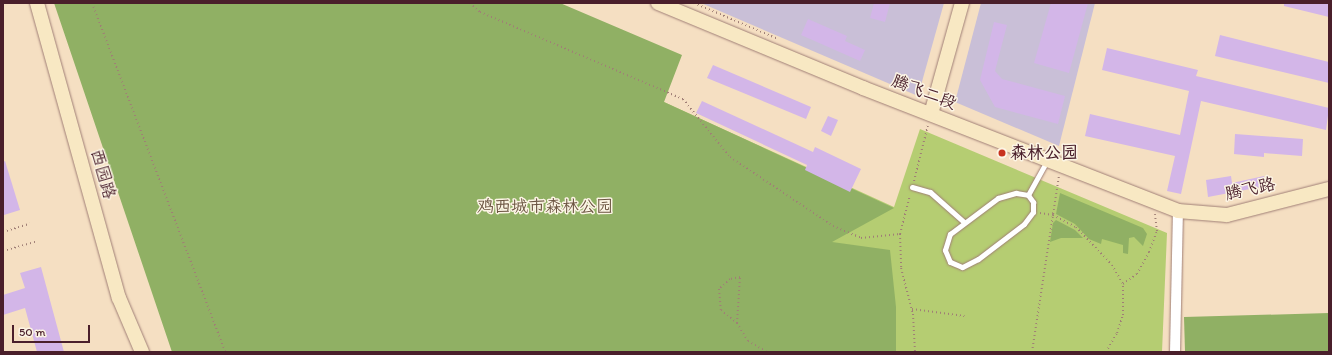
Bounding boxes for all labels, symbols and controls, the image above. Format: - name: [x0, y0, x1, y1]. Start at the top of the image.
- street label: 腾飞二段: [889, 70, 959, 114]
- place label: 森林公园: [1010, 143, 1078, 163]
- street label: 西园路: [86, 147, 120, 201]
- marker: 森林公园: [997, 148, 1007, 158]
- street label: 腾飞路: [1223, 174, 1277, 204]
- park label: 鸡西城市森林公园: [477, 197, 613, 217]
- scale bar: [14, 317, 92, 343]
- text: 50 m: [19, 325, 45, 339]

